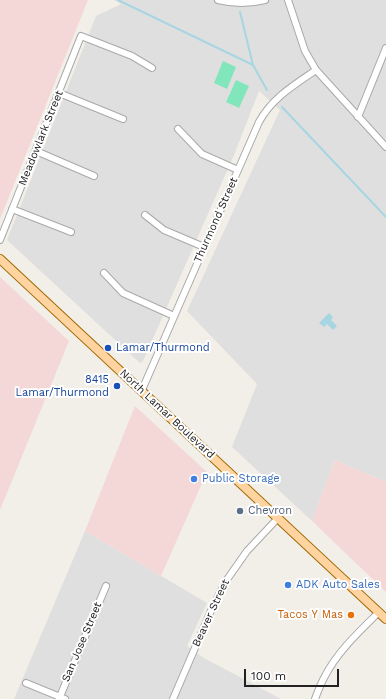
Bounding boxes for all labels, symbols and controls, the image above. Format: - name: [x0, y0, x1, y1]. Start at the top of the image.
- street label: Meadowlark Street: [16, 88, 66, 188]
- street label: Thurmond Street: [191, 175, 241, 265]
- place label: Lamar/Thurmond: [116, 341, 210, 355]
- marker: Lamar/Thurmond: [103, 343, 113, 353]
- street label: North Lamar Boulevard: [117, 367, 217, 461]
- place label: 8415 Lamar/Thurmond: [15, 373, 109, 399]
- marker: 8415 Lamar/Thurmond: [112, 381, 122, 391]
- place label: Public Storage: [202, 472, 280, 486]
- marker: Public Storage: [189, 474, 199, 484]
- place label: Chevron: [248, 504, 292, 518]
- marker: Chevron: [235, 506, 245, 516]
- street label: Beaver Street: [190, 577, 232, 649]
- place label: ADK Auto Sales: [296, 578, 380, 592]
- marker: ADK Auto Sales: [283, 580, 293, 590]
- street label: San Jose Street: [59, 600, 105, 684]
- place label: Tacos Y Mas: [278, 608, 343, 622]
- marker: Tacos Y Mas: [346, 610, 356, 620]
- scale bar: [246, 661, 341, 687]
- text: 100 m: [251, 669, 286, 683]

